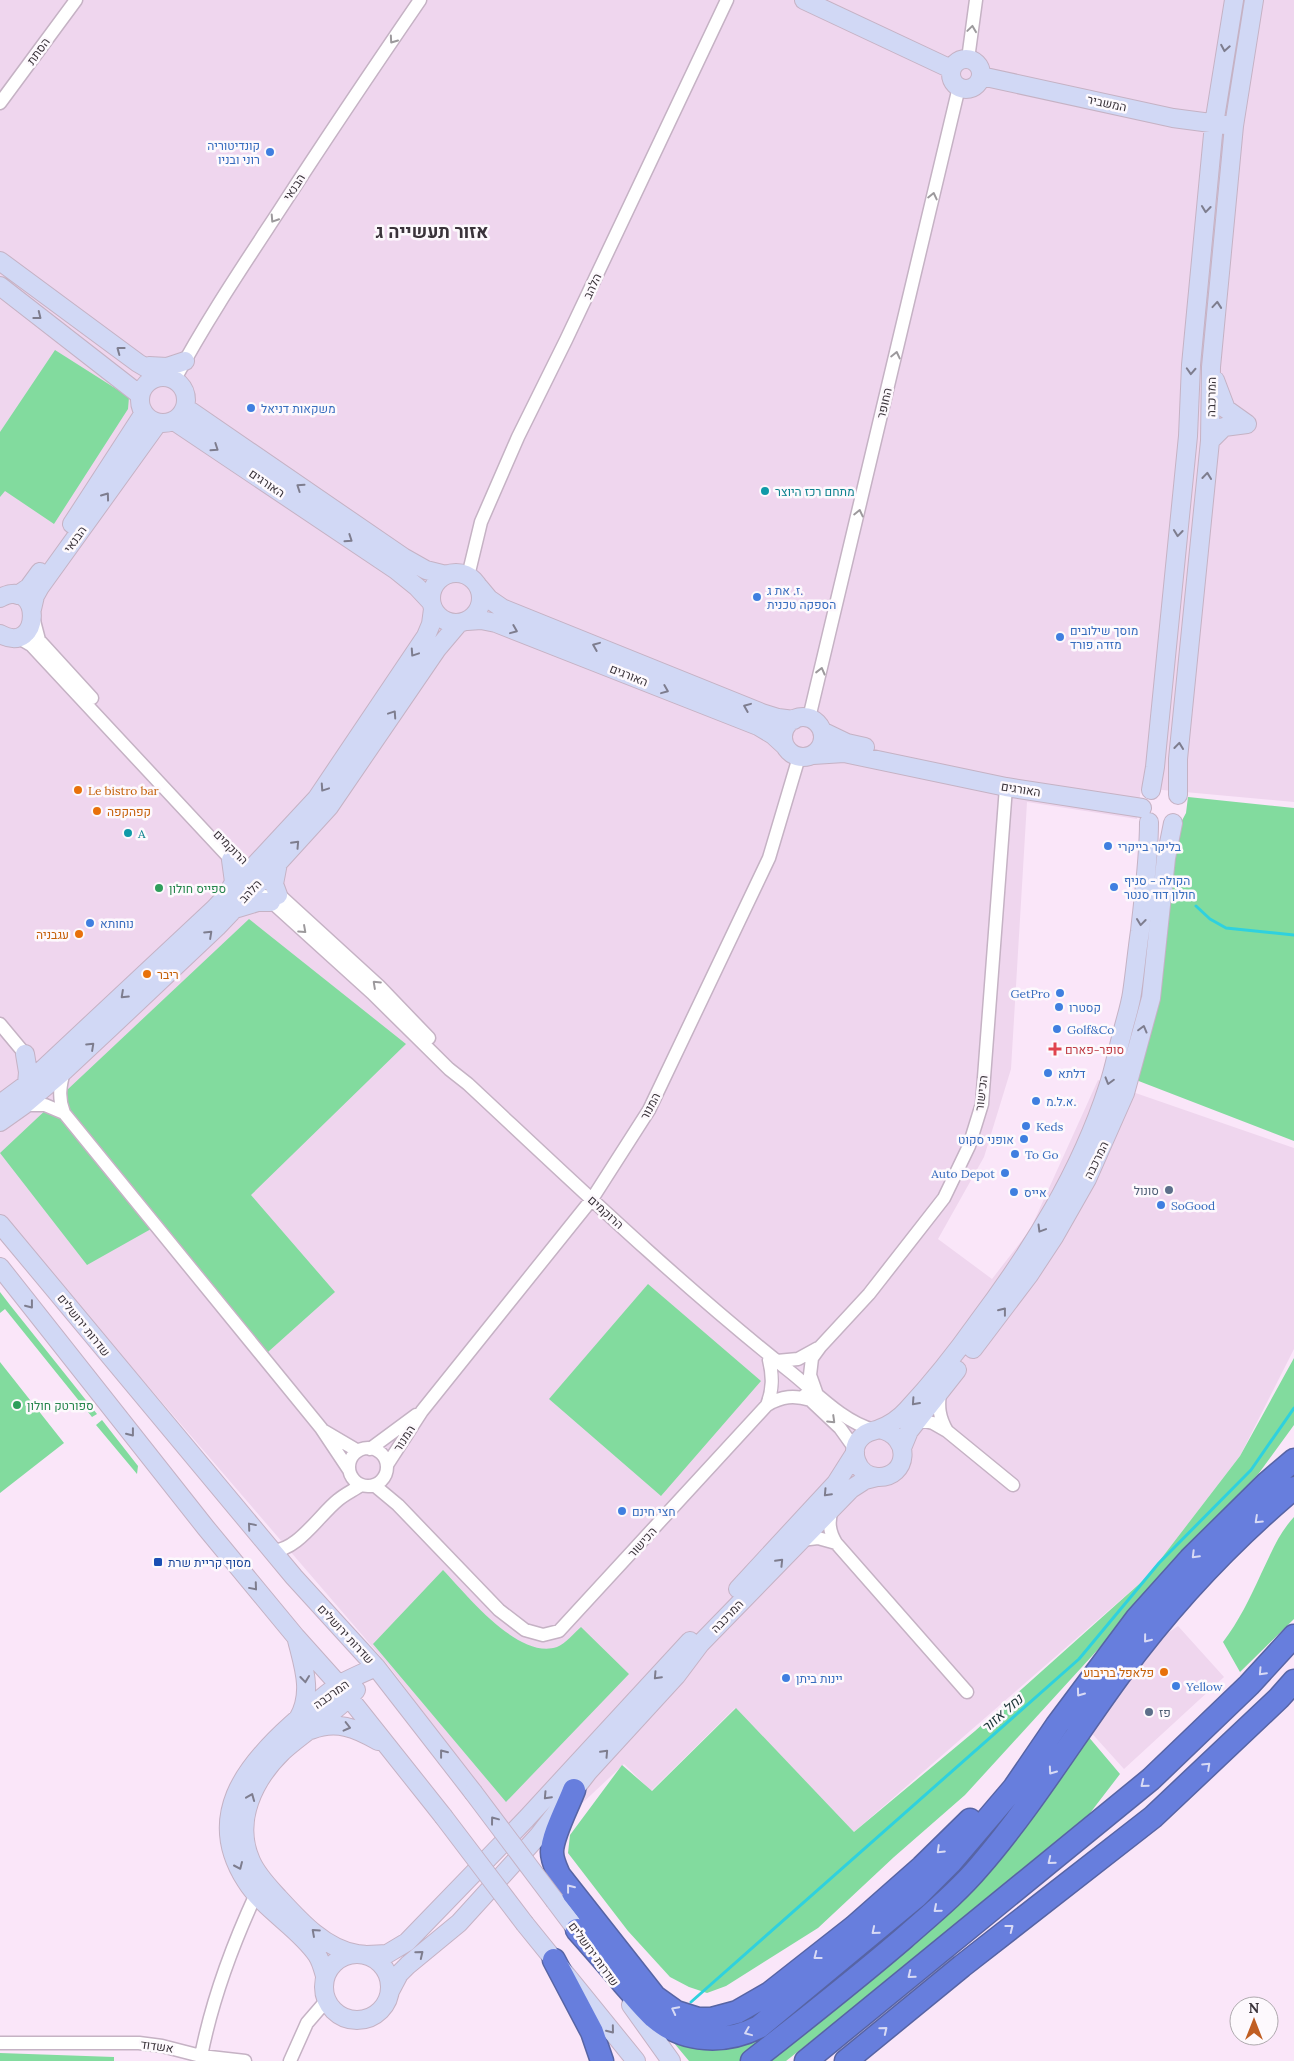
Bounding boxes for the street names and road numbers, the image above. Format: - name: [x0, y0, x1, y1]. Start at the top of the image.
- street label: הסתת: [23, 35, 53, 67]
- street label: המשביר: [1086, 92, 1128, 114]
- street label: הבנאי: [280, 171, 308, 203]
- street label: הלהב: [580, 271, 604, 301]
- street label: המרכבה: [1203, 377, 1219, 417]
- street label: החופר: [873, 386, 895, 420]
- street label: האורגים: [246, 466, 288, 500]
- street label: הבנאי: [60, 523, 90, 555]
- street label: האורגים: [608, 661, 650, 689]
- street label: האורגים: [1000, 778, 1042, 800]
- street label: הרוקמים: [211, 827, 251, 867]
- street label: הלהב: [235, 876, 265, 906]
- street label: הכישור: [971, 1074, 991, 1112]
- street label: המנור: [637, 1090, 663, 1122]
- street label: המרכבה: [1080, 1139, 1112, 1181]
- street label: הרוקמים: [585, 1192, 627, 1232]
- street label: שדרות ירושלים: [54, 1291, 114, 1359]
- street label: המנור: [390, 1422, 418, 1454]
- street label: הכישור: [624, 1524, 660, 1560]
- street label: המרכבה: [708, 1596, 746, 1636]
- street label: שדרות ירושלים: [315, 1601, 377, 1667]
- street label: המרכבה: [310, 1676, 352, 1712]
- street label: שדרות ירושלים: [566, 1919, 622, 1989]
- street label: אשדוד: [139, 2036, 175, 2056]

